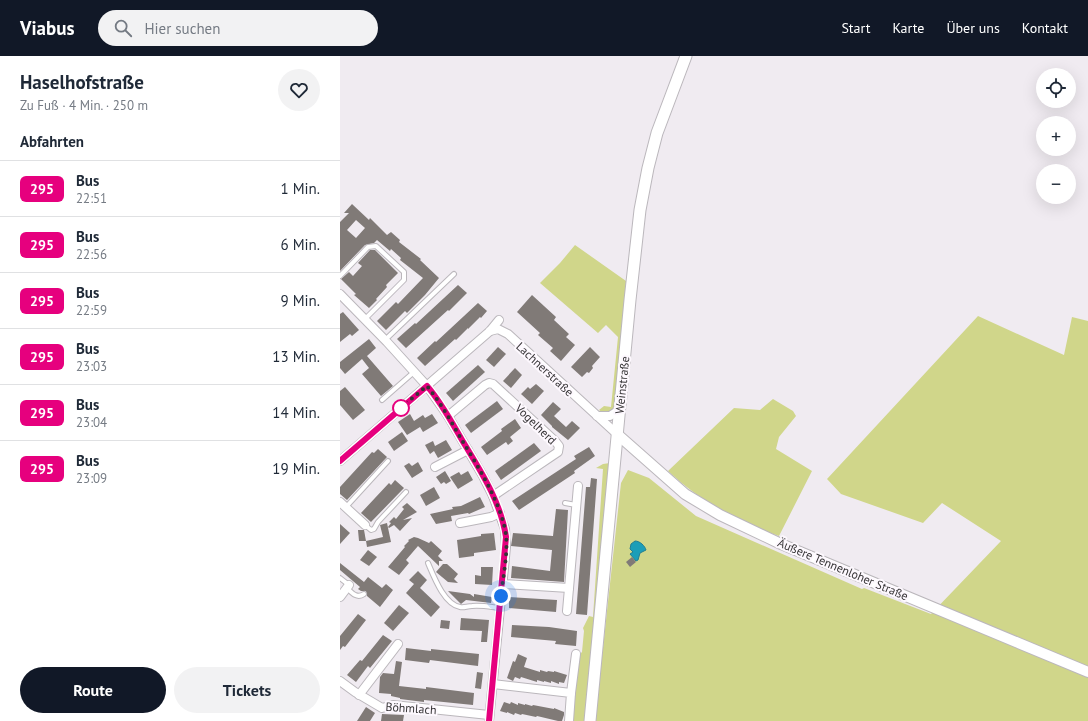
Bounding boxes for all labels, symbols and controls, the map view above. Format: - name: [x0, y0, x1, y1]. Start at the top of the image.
- search box: [98, 10, 378, 46]
- text: Viabus: [20, 16, 74, 40]
- icon: search: [112, 17, 134, 39]
- text: Hier suchen: [144, 19, 220, 38]
- text: Start: [841, 19, 870, 37]
- text: Karte: [892, 19, 924, 37]
- text: Über uns: [946, 19, 1000, 37]
- text: Kontakt: [1022, 19, 1068, 37]
- map controls: [1036, 68, 1076, 204]
- button: locate: [1036, 68, 1076, 108]
- button: heart: [278, 69, 320, 111]
- text: Haselhofstraße: [20, 70, 144, 94]
- text: Zu Fuß · 4 Min. · 250 m: [20, 97, 148, 114]
- button: +: [1036, 116, 1076, 156]
- text: Abfahrten: [20, 132, 84, 151]
- button: −: [1036, 164, 1076, 204]
- text: Bus: [76, 171, 99, 190]
- text: 1 Min.: [281, 179, 320, 198]
- text: 295: [30, 180, 54, 198]
- text: 22:51: [76, 190, 107, 207]
- text: Bus: [76, 227, 99, 246]
- text: 6 Min.: [281, 235, 320, 254]
- text: 295: [30, 236, 54, 254]
- text: 22:56: [76, 246, 107, 263]
- text: Bus: [76, 283, 99, 302]
- text: 9 Min.: [281, 291, 320, 310]
- text: 295: [30, 292, 54, 310]
- text: 22:59: [76, 302, 107, 319]
- text: Bus: [76, 339, 99, 358]
- street label: Lachnerstraße: [513, 339, 577, 399]
- text: 13 Min.: [272, 347, 320, 366]
- text: 295: [30, 348, 54, 366]
- street label: Weinstraße: [612, 356, 632, 414]
- text: 23:03: [76, 358, 107, 375]
- text: Bus: [76, 395, 99, 414]
- unlabelled marker: [392, 399, 410, 417]
- street label: Vogelherd: [511, 400, 560, 447]
- text: 14 Min.: [272, 403, 320, 422]
- text: 295: [30, 404, 54, 422]
- text: 23:04: [76, 414, 107, 431]
- text: Bus: [76, 451, 99, 470]
- text: 19 Min.: [272, 459, 320, 478]
- text: 295: [30, 460, 54, 478]
- text: 23:09: [76, 470, 107, 487]
- street label: Äußere Tennenloher Straße: [776, 535, 910, 603]
- your location: [491, 586, 511, 606]
- button: Route: [20, 667, 166, 713]
- button: Tickets: [174, 667, 320, 713]
- street label: Böhmlach: [385, 699, 437, 717]

